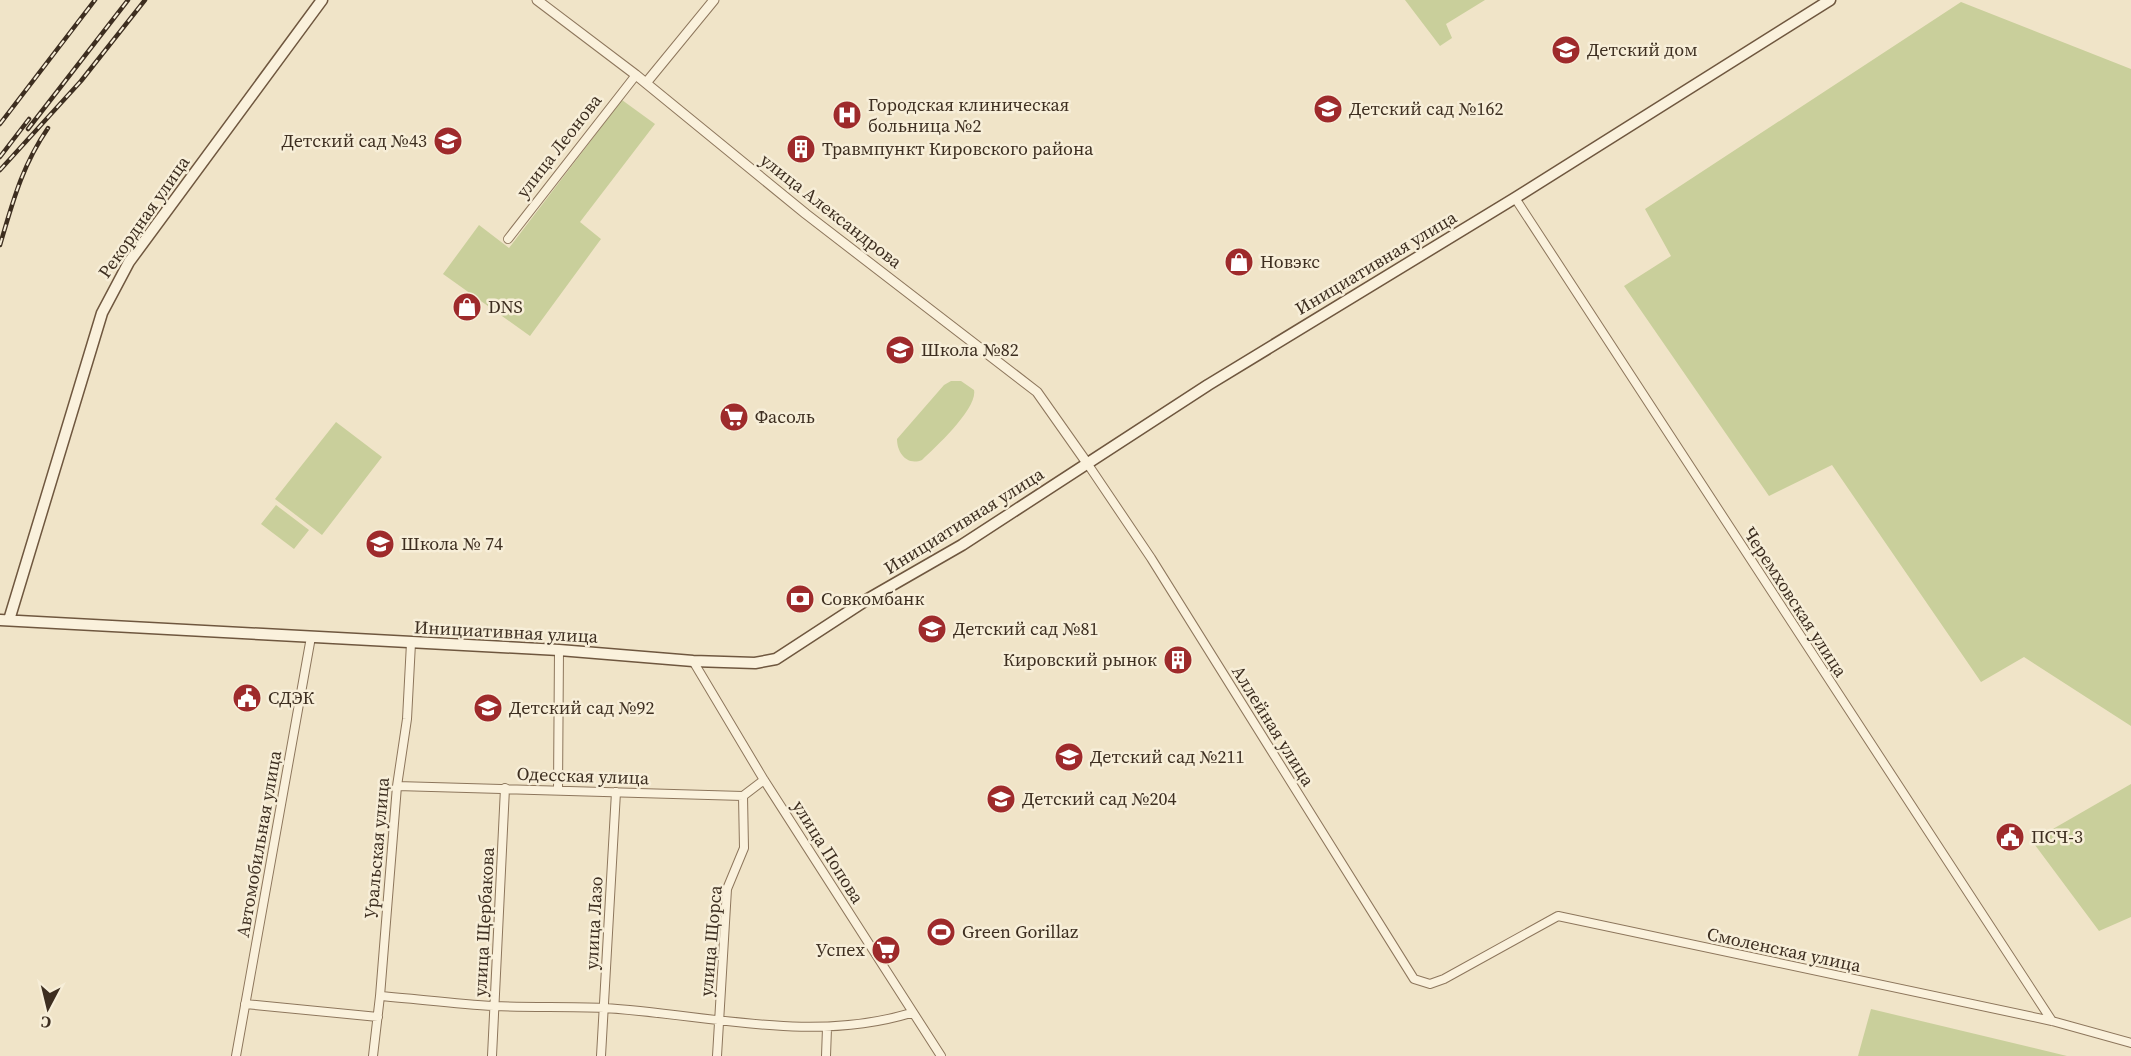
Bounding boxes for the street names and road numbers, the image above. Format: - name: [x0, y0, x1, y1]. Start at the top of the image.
- street label: улица Леонова: [510, 88, 608, 203]
- street label: улица Александрова: [755, 147, 908, 274]
- street label: Рекордная улица: [92, 150, 196, 283]
- street label: Инициативная улица: [1290, 204, 1462, 321]
- street label: Инициативная улица: [879, 461, 1049, 580]
- street label: Черемховская улица: [1737, 522, 1854, 682]
- street label: Инициативная улица: [413, 614, 600, 649]
- street label: Аллейная улица: [1226, 661, 1321, 792]
- street label: Автомобильная улица: [230, 748, 287, 939]
- street label: Одесская улица: [516, 761, 650, 790]
- street label: Уральская улица: [358, 775, 395, 920]
- street label: улица Попова: [787, 795, 871, 909]
- street label: улица Щербакова: [467, 846, 500, 997]
- street label: улица Лазо: [579, 875, 608, 970]
- street label: улица Щорса: [693, 883, 728, 998]
- street label: Смоленская улица: [1705, 921, 1864, 978]

